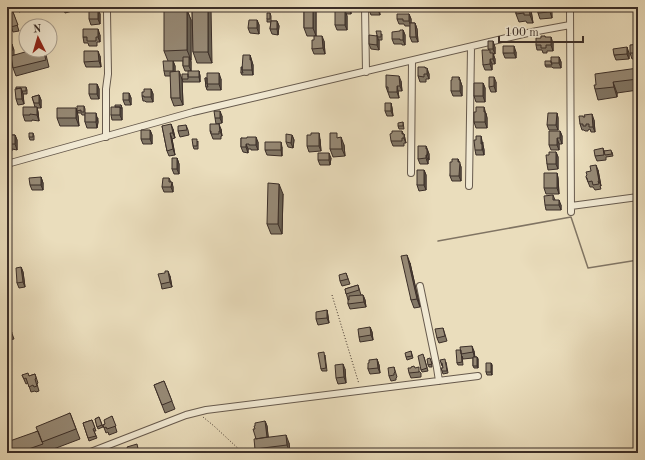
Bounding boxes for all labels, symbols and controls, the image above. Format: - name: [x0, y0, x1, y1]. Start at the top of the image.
- north arrow: [18, 18, 58, 58]
- scale bar: [499, 18, 583, 44]
- text: N: [33, 24, 43, 35]
- text: 100 m: [505, 27, 539, 39]

